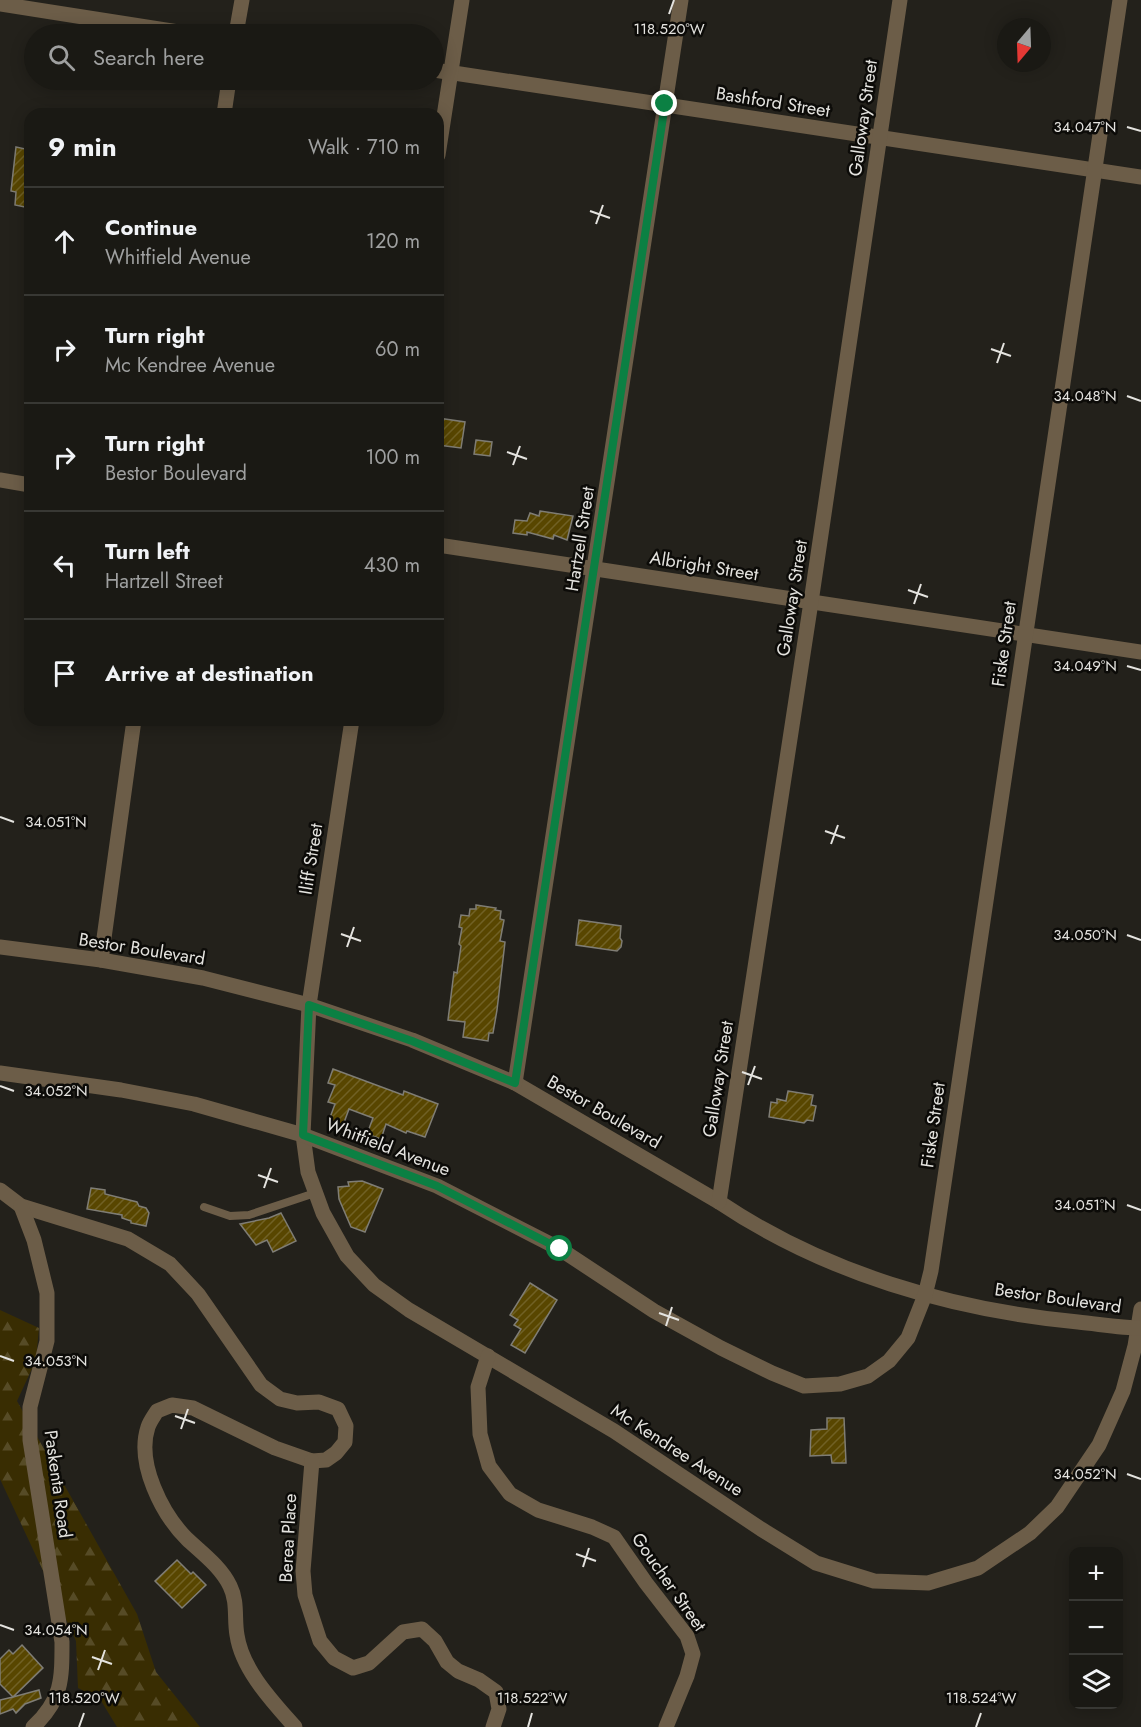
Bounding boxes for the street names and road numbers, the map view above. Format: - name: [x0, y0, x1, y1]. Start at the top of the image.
- street label: Galloway Street: [842, 57, 884, 178]
- street label: Bashford Street: [714, 80, 833, 124]
- street label: Hartzell Street: [559, 484, 601, 593]
- street label: Galloway Street: [770, 537, 814, 658]
- street label: Albright Street: [648, 545, 761, 588]
- street label: Fiske Street: [985, 599, 1023, 688]
- street label: Iliff Street: [293, 821, 330, 897]
- street label: Bestor Boulevard: [77, 926, 207, 972]
- street label: Galloway Street: [696, 1018, 740, 1139]
- street label: Bestor Boulevard: [542, 1069, 666, 1155]
- street label: Fiske Street: [914, 1080, 952, 1169]
- street label: Whitfield Avenue: [322, 1111, 454, 1183]
- street label: Bestor Boulevard: [993, 1276, 1123, 1320]
- street label: Mc Kendree Avenue: [606, 1397, 748, 1503]
- street label: Paskenta Road: [38, 1428, 78, 1540]
- street label: Berea Place: [273, 1493, 303, 1583]
- street label: Goucher Street: [625, 1527, 713, 1637]

